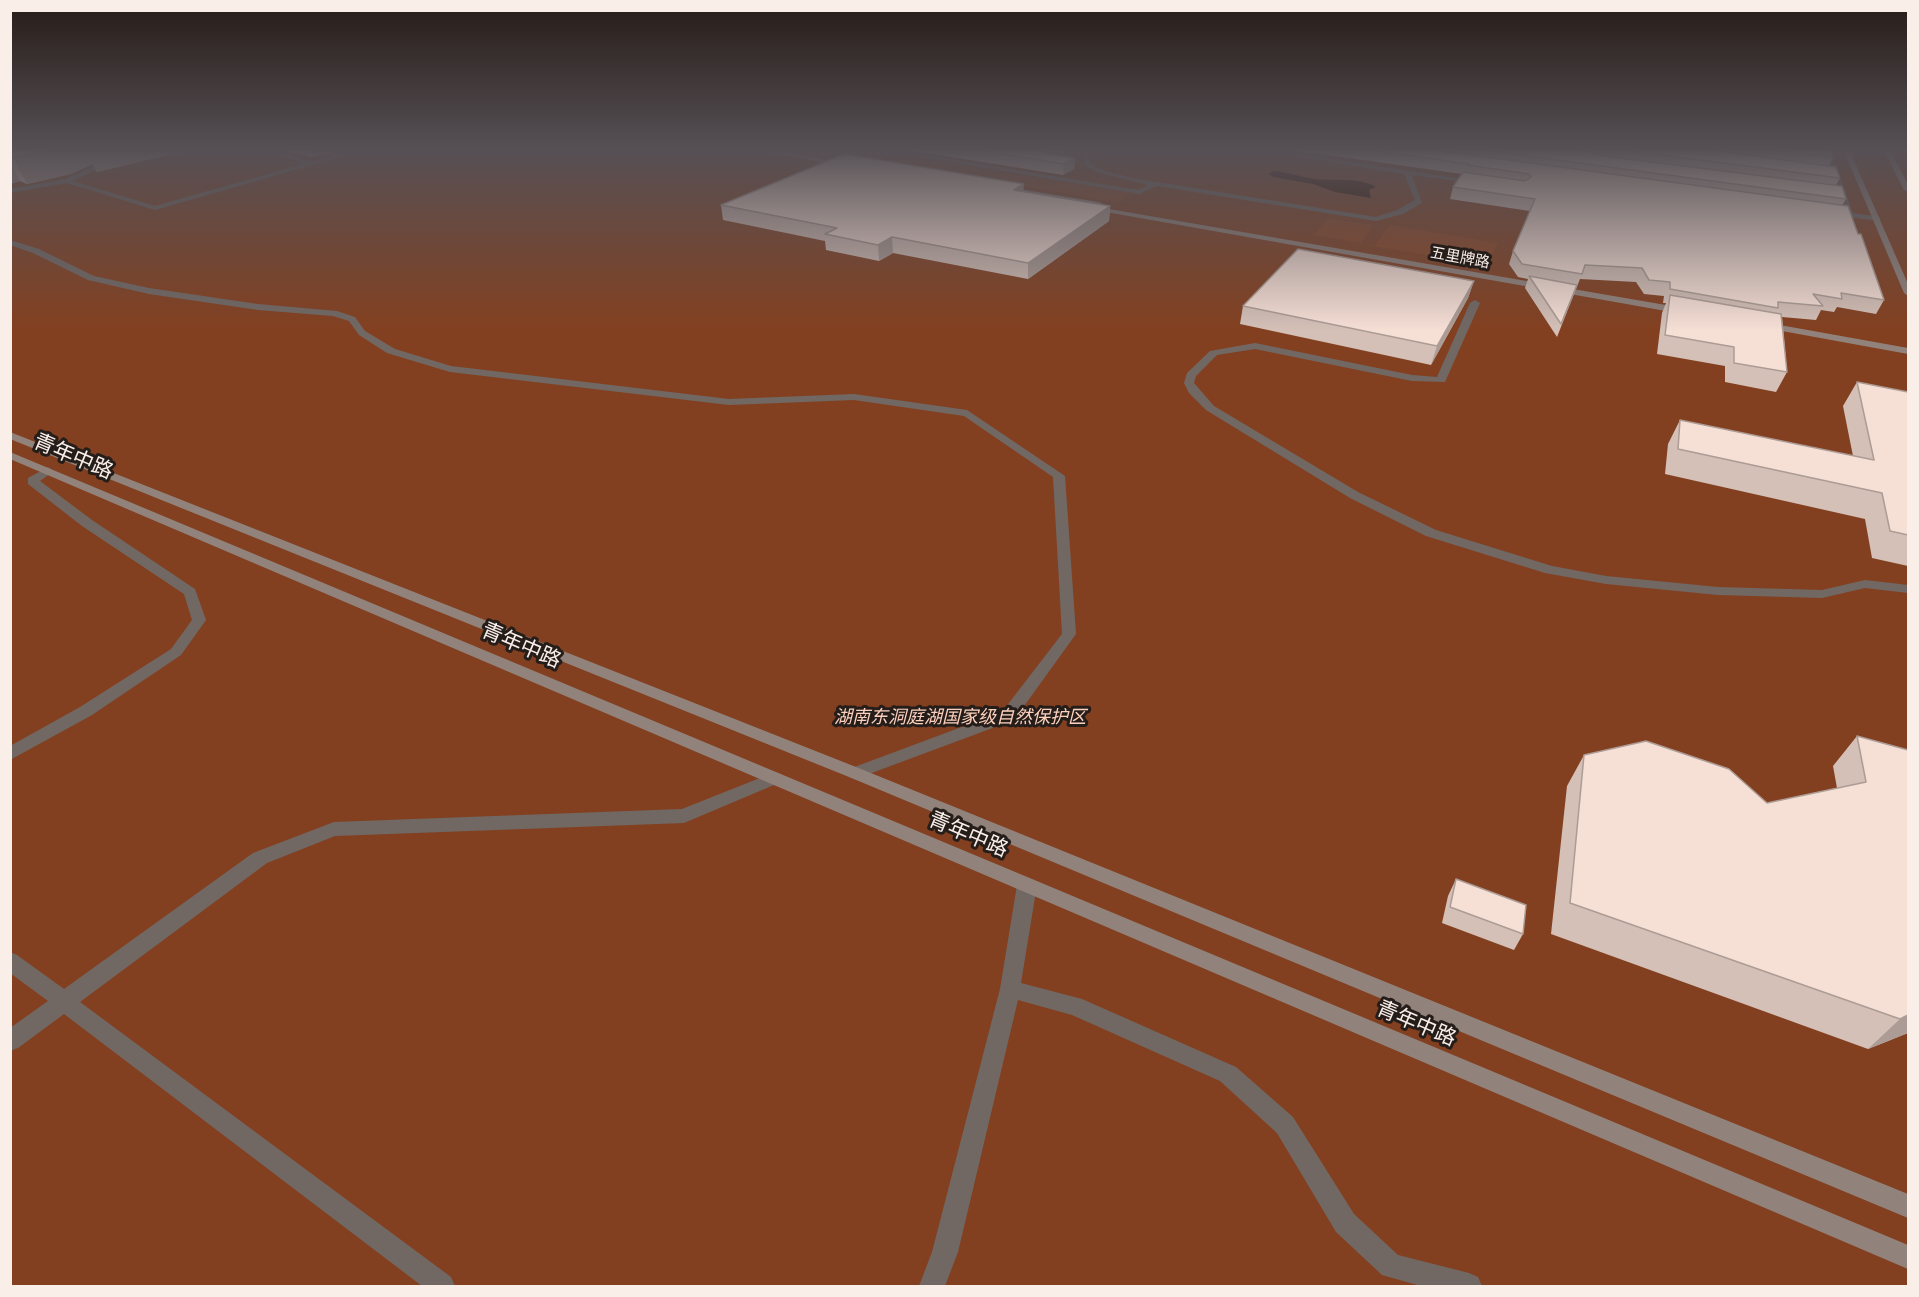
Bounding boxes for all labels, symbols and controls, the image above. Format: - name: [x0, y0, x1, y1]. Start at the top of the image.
- street label: 五里牌路: [1429, 244, 1491, 272]
- street label: 青年中路: [29, 429, 117, 485]
- street label: 青年中路: [477, 618, 565, 674]
- park label: 湖南东洞庭湖国家级自然保护区: [834, 707, 1086, 729]
- street label: 青年中路: [924, 807, 1012, 863]
- street label: 青年中路: [1372, 996, 1460, 1052]

